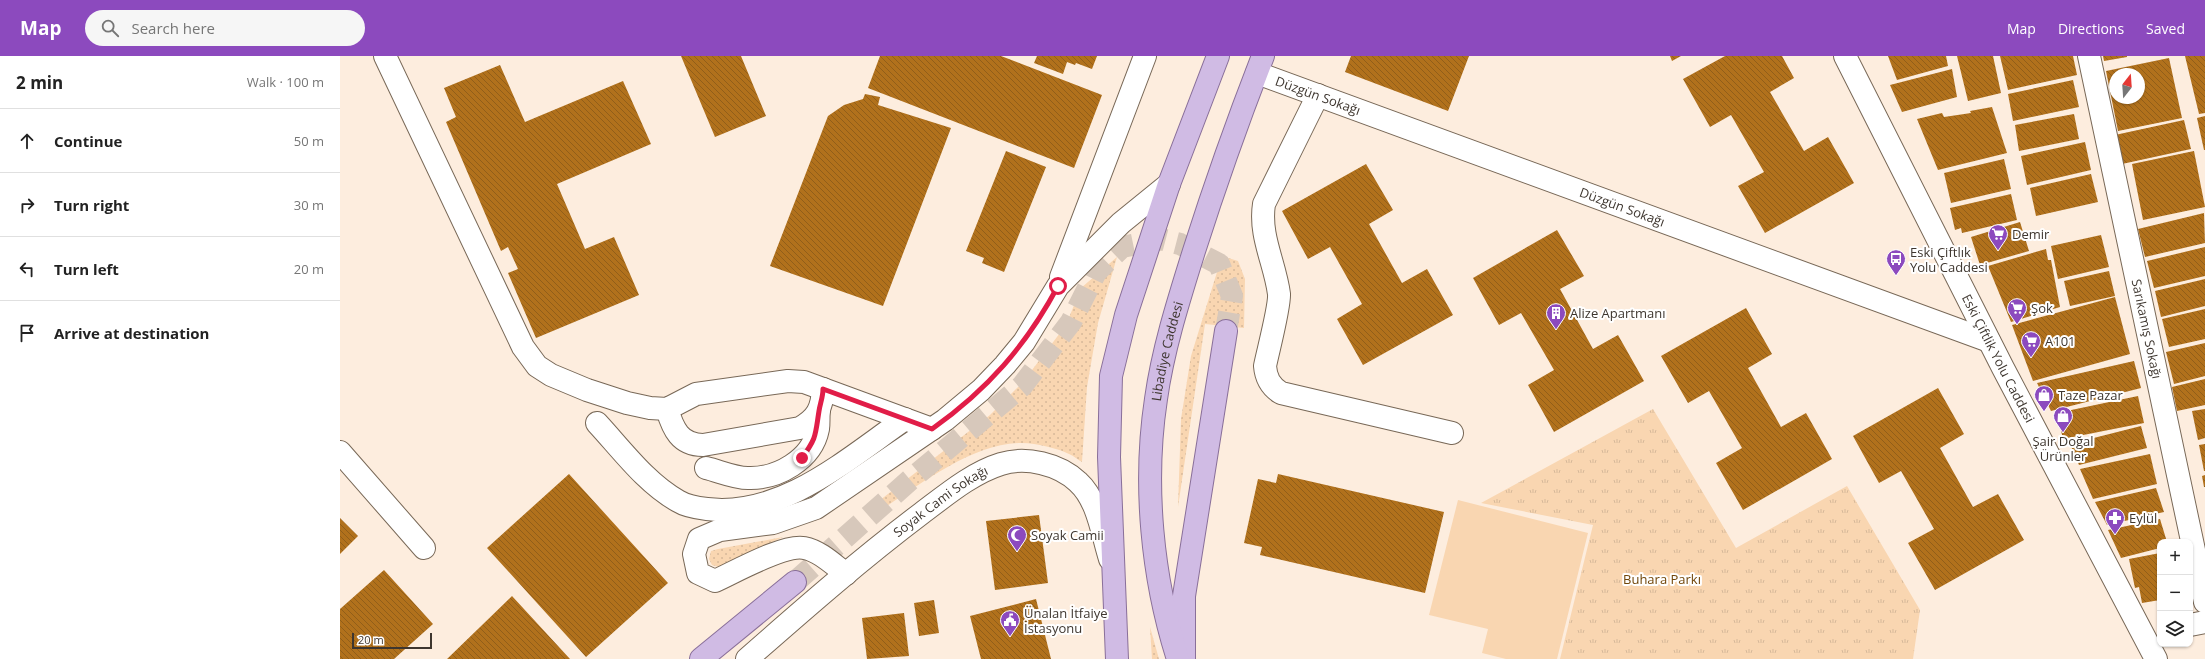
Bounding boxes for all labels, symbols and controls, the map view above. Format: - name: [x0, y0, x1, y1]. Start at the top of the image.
- search box: [85, 10, 365, 46]
- text: Map: [20, 15, 61, 41]
- icon: search: [99, 17, 121, 39]
- text: Search here: [131, 18, 215, 38]
- text: Map: [2007, 19, 2036, 38]
- text: Directions: [2058, 19, 2124, 38]
- text: Saved: [2146, 19, 2185, 38]
- north arrow: [2109, 68, 2145, 104]
- text: 2 min: [16, 71, 63, 94]
- street label: Düzgün Sokağı: [1273, 72, 1363, 119]
- text: Walk · 100 m: [247, 73, 324, 91]
- icon: ahead: [16, 130, 38, 152]
- text: Continue: [54, 131, 122, 151]
- text: 50 m: [294, 132, 324, 150]
- street label: Düzgün Sokağı: [1577, 183, 1667, 231]
- icon: right: [16, 194, 38, 216]
- text: Turn right: [54, 195, 129, 215]
- text: 30 m: [294, 196, 324, 214]
- supermarket icon: Demir: [1987, 223, 2009, 251]
- place label: Demir: [2012, 225, 2050, 243]
- place label: Eski Çiftlık Yolu Caddesi: [1910, 243, 1988, 276]
- bus stop icon: Eski Çiftlık Yolu Caddesi: [1885, 248, 1907, 276]
- icon: left: [16, 258, 38, 280]
- text: Turn left: [54, 259, 119, 279]
- text: 20 m: [294, 260, 324, 278]
- route start: [1049, 277, 1067, 295]
- street label: Sarıkamış Sokağı: [2128, 277, 2166, 380]
- street label: Eski Çiftlik Yolu Caddesi: [1958, 291, 2039, 426]
- supermarket icon: Şok: [2006, 297, 2028, 325]
- street label: Libadiye Caddesi: [1147, 299, 1187, 402]
- place label: Şok: [2031, 299, 2053, 317]
- building icon: Alize Apartmanı: [1545, 302, 1567, 330]
- place label: Alize Apartmanı: [1570, 304, 1665, 322]
- icon: arrive: [16, 322, 38, 344]
- text: Arrive at destination: [54, 323, 209, 343]
- supermarket icon: A101: [2020, 330, 2042, 358]
- place label: A101: [2045, 332, 2076, 350]
- shop icon: Taze Pazar: [2033, 384, 2055, 412]
- place label: Taze Pazar: [2058, 386, 2124, 404]
- shop icon: Şair Doğal Ürünler: [2052, 405, 2074, 433]
- place label: Şair Doğal Ürünler: [2032, 432, 2094, 465]
- route end: [793, 449, 811, 467]
- street label: Soyak Cami Sokağı: [889, 461, 991, 541]
- pharmacy icon: Eylül: [2104, 507, 2126, 535]
- place label: Eylül: [2129, 509, 2157, 527]
- mosque icon: Soyak Camii: [1006, 524, 1028, 552]
- place label: Soyak Camii: [1031, 526, 1104, 544]
- map controls: [2157, 539, 2193, 647]
- button: +: [2157, 539, 2193, 575]
- park label: Buhara Parkı: [1623, 570, 1701, 588]
- button: −: [2157, 575, 2193, 611]
- place label: Ünalan İtfaiye İstasyonu: [1024, 604, 1107, 637]
- public building icon: Ünalan İtfaiye İstasyonu: [999, 609, 1021, 637]
- button: layers: [2157, 611, 2193, 647]
- scale bar: [352, 631, 432, 650]
- text: 20 m: [358, 632, 384, 647]

